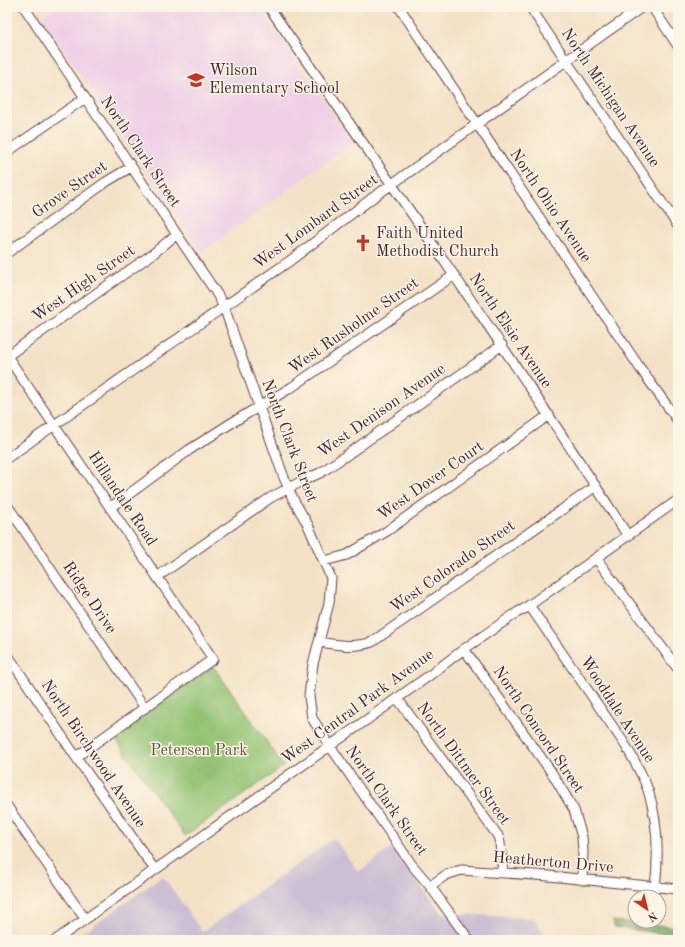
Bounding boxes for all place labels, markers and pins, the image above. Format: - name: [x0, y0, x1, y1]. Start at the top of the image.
- place label: Wilson Elementary School: [209, 63, 339, 97]
- school or university icon: Wilson Elementary School: [186, 70, 206, 90]
- place label: Faith United Methodist Church: [376, 226, 499, 260]
- church icon: Faith United Methodist Church: [353, 233, 373, 253]

